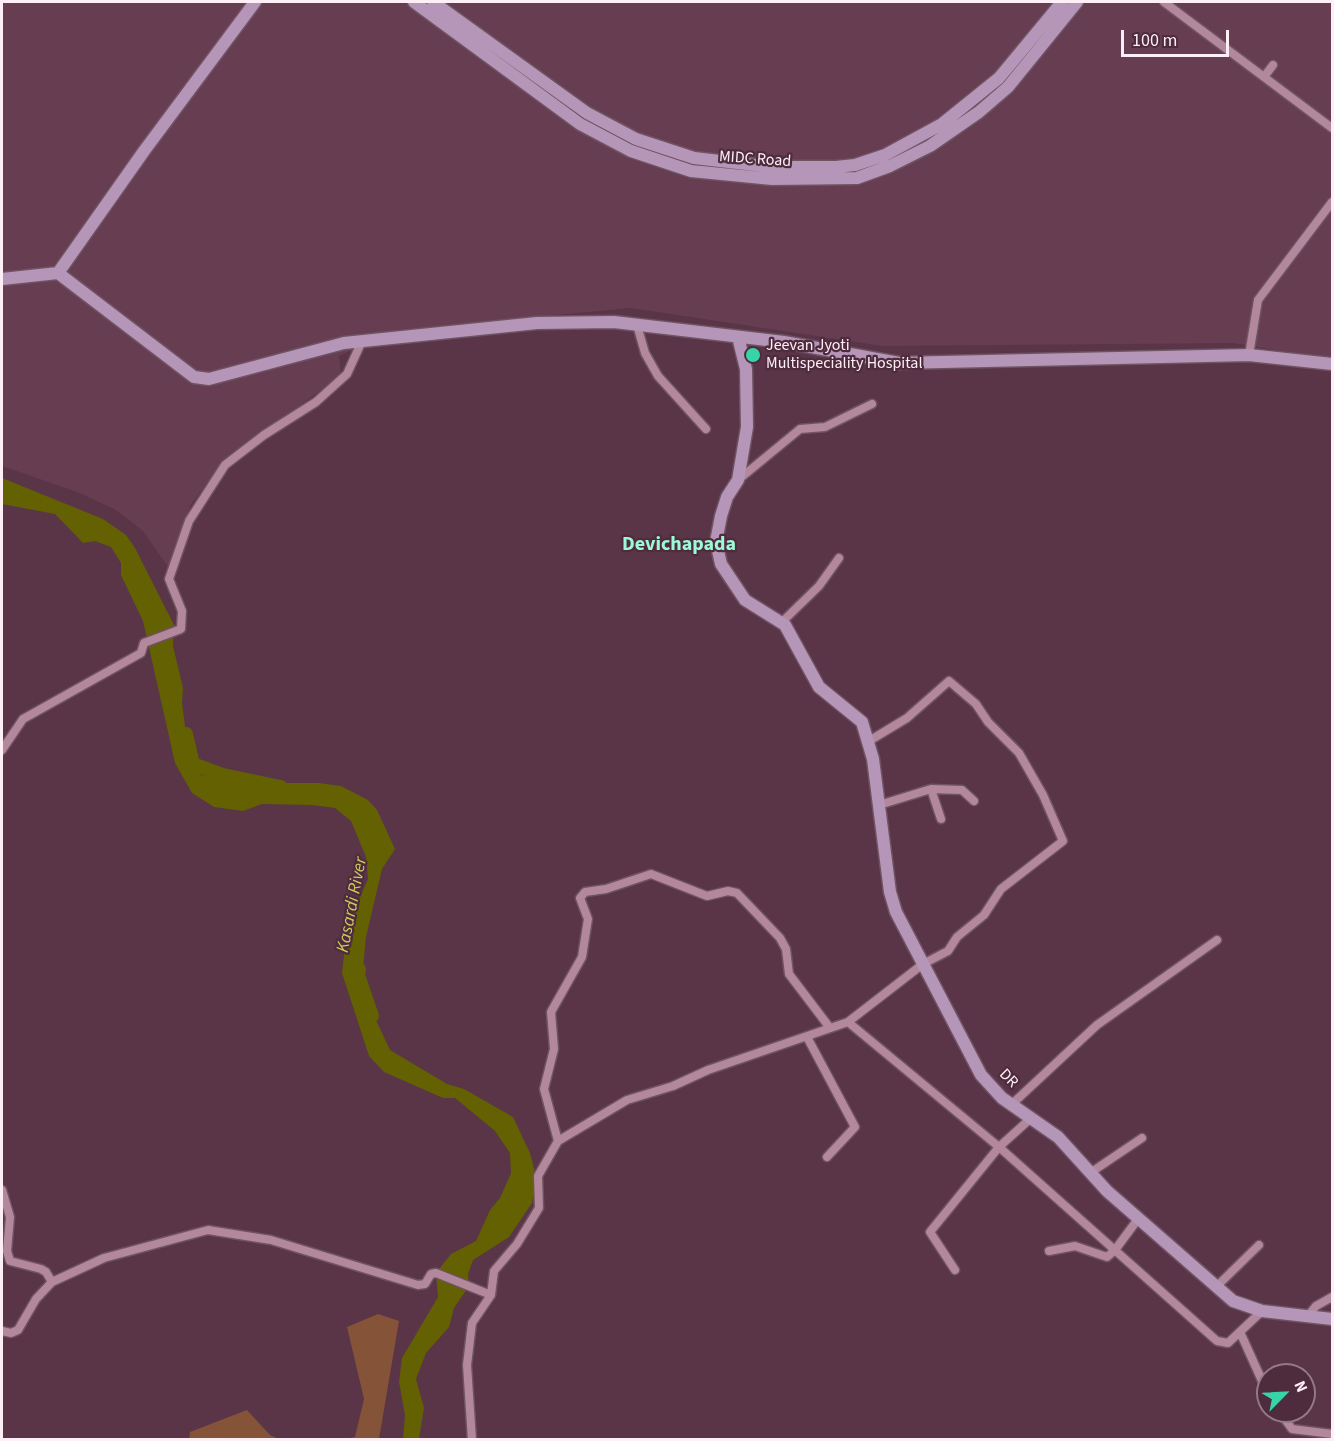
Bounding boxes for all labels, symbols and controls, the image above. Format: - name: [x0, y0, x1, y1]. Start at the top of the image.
- scale bar: [1124, 18, 1232, 56]
- text: 100 m: [1132, 28, 1177, 53]
- street label: MIDC Road: [718, 148, 792, 172]
- place label: Jeevan Jyoti Multispeciality Hospital: [766, 336, 922, 374]
- marker: Jeevan Jyoti Multispeciality Hospital: [744, 346, 762, 364]
- district label: Devichapada: [622, 534, 736, 558]
- water label: Kasardi River: [333, 855, 373, 955]
- street label: DR: [995, 1066, 1021, 1092]
- north arrow: [1256, 1363, 1316, 1423]
- text: N: [1288, 1377, 1313, 1396]

